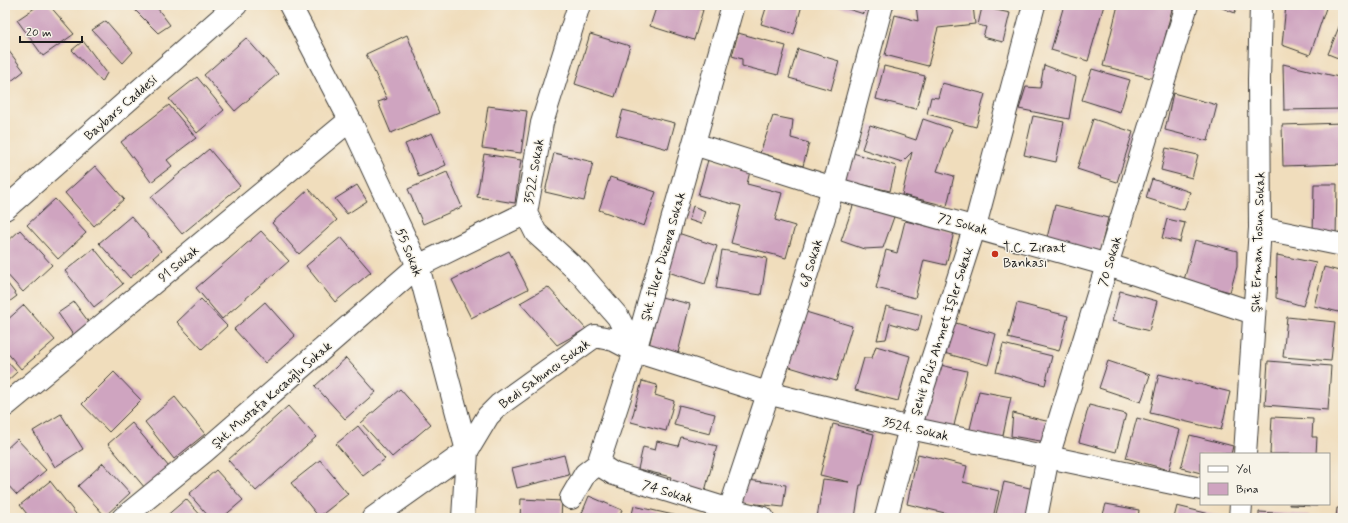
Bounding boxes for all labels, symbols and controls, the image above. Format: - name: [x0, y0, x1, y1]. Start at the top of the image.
- scale bar: [20, 18, 82, 44]
- text: 20 m: [26, 25, 52, 41]
- street label: Baybars Caddesi: [81, 72, 161, 144]
- street label: 3522. Sokak: [520, 137, 549, 205]
- street label: Şht. Erman Tosun Sokak: [1248, 171, 1269, 313]
- street label: Şht. İlker Düzova Sokak: [637, 189, 690, 323]
- street label: 72 Sokak: [936, 210, 990, 239]
- street label: 55 Sokak: [391, 226, 426, 280]
- street label: 70 Sokak: [1095, 234, 1126, 289]
- street label: 68 Sokak: [796, 236, 827, 290]
- place label: T.C. Ziraat Bankası: [1003, 240, 1066, 272]
- street label: 91 Sokak: [155, 242, 203, 286]
- street label: Şehit Polis Ahmet İşler Sokak: [907, 244, 978, 418]
- marker: T.C. Ziraat Bankası: [990, 249, 1000, 259]
- street label: Bedi Sabuncu Sokak: [496, 335, 594, 413]
- street label: Şht. Mustafa Kocaoğlu Sokak: [208, 338, 336, 452]
- street label: 3524. Sokak: [881, 414, 951, 445]
- legend: [1200, 453, 1330, 505]
- text: Yol: [1236, 462, 1251, 478]
- street label: 74 Sokak: [640, 477, 696, 508]
- text: Bina: [1236, 482, 1259, 498]

